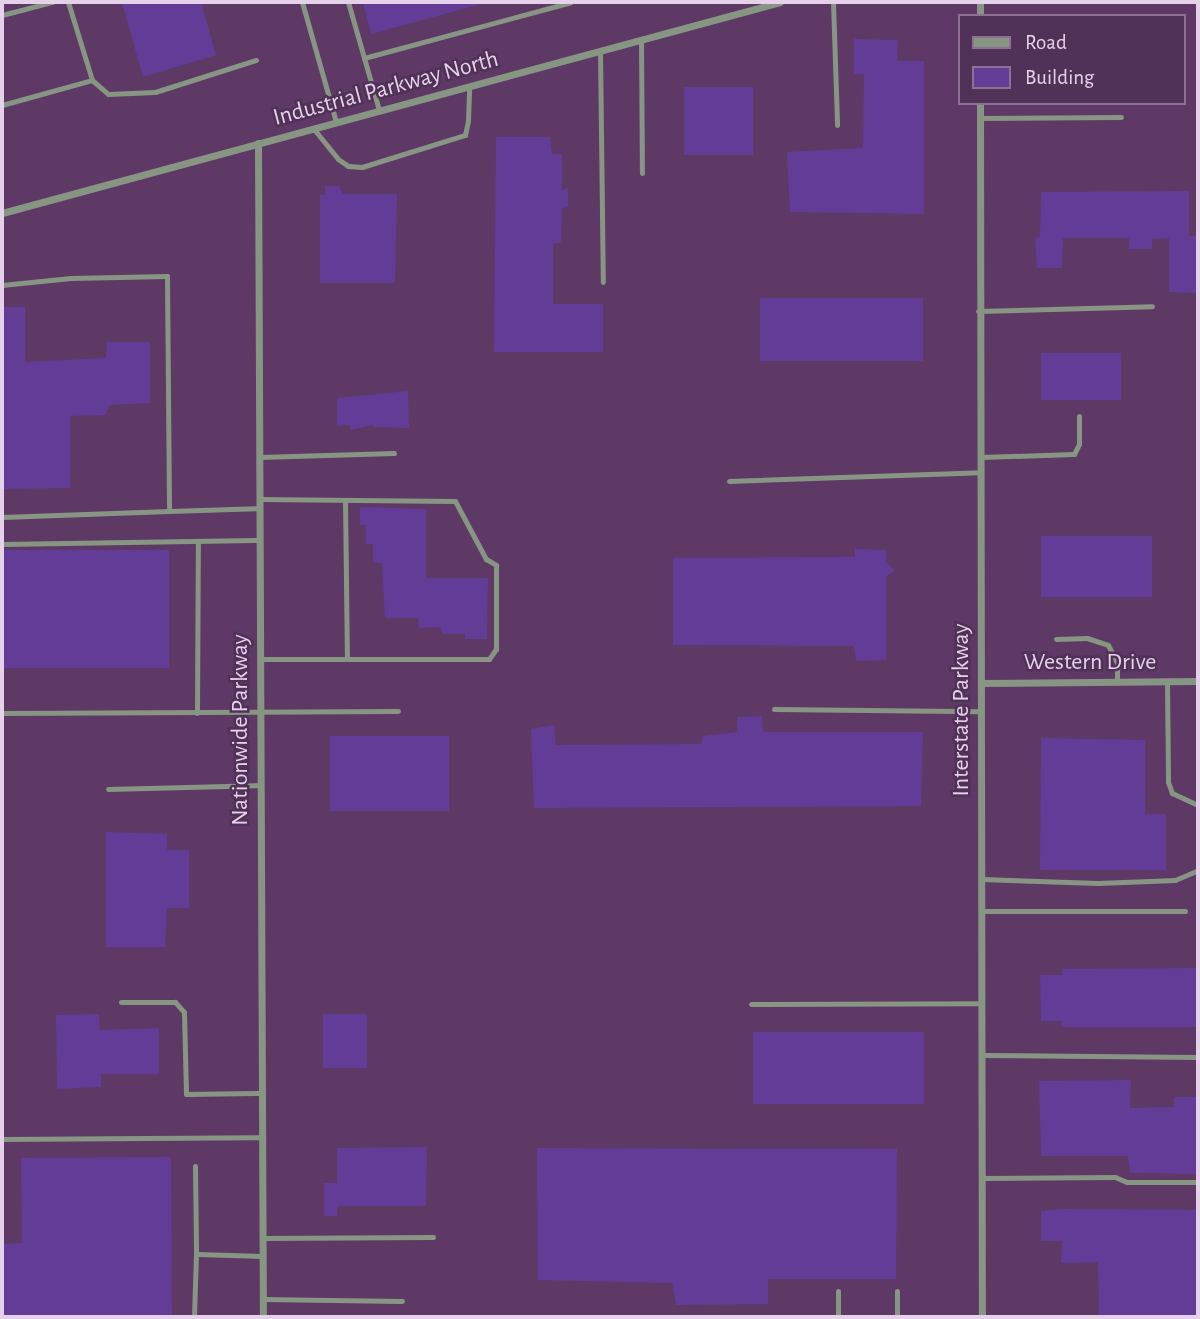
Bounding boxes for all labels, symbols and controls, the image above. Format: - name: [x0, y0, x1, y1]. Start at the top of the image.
- legend: [958, 14, 1186, 105]
- text: Road: [1025, 32, 1067, 53]
- street label: Industrial Parkway North: [270, 45, 502, 133]
- text: Building: [1025, 67, 1094, 88]
- street label: Interstate Parkway: [948, 624, 976, 796]
- street label: Nationwide Parkway: [227, 634, 255, 826]
- street label: Western Drive: [1024, 649, 1156, 677]

